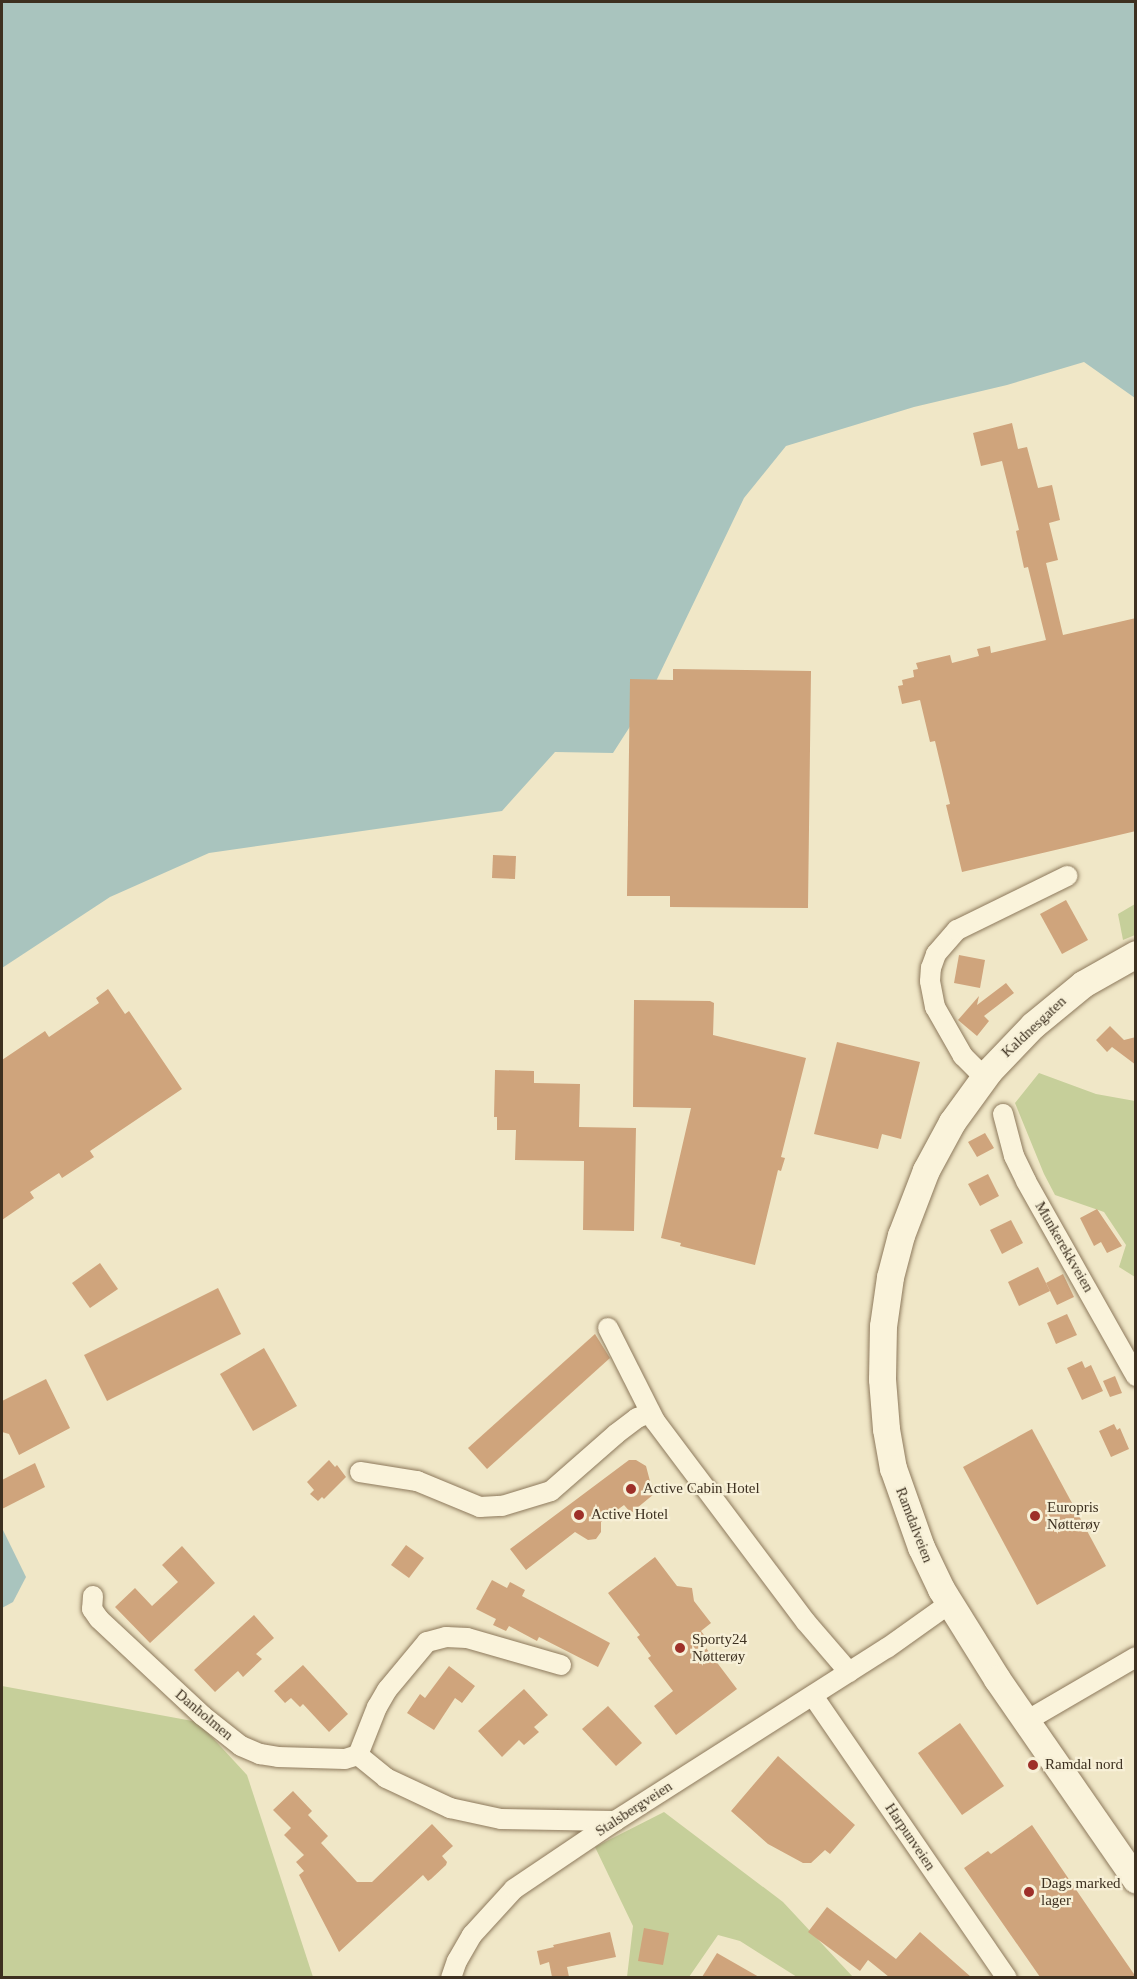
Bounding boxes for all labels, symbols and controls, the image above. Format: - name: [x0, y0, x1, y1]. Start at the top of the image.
- street label: Kaldnesgaten: [998, 993, 1070, 1061]
- street label: Munkerekkveien: [1031, 1198, 1097, 1296]
- place label: Active Cabin Hotel: [643, 1480, 760, 1498]
- marker: Active Cabin Hotel: [624, 1482, 638, 1496]
- street label: Ramdalveien: [891, 1485, 937, 1565]
- place label: Europris Nøtterøy: [1047, 1498, 1100, 1533]
- place label: Active Hotel: [591, 1506, 668, 1524]
- marker: Active Hotel: [572, 1508, 586, 1522]
- marker: Europris Nøtterøy: [1028, 1509, 1042, 1523]
- place label: Sporty24 Nøtterøy: [692, 1630, 747, 1665]
- marker: Sporty24 Nøtterøy: [673, 1641, 687, 1655]
- street label: Danholmen: [171, 1686, 237, 1744]
- place label: Ramdal nord: [1045, 1756, 1123, 1774]
- marker: Ramdal nord: [1026, 1758, 1040, 1772]
- street label: Stalsbergveien: [592, 1777, 676, 1841]
- street label: Harpunveien: [881, 1800, 939, 1874]
- place label: Dags marked lager: [1041, 1874, 1121, 1909]
- marker: Dags marked lager: [1022, 1885, 1036, 1899]

